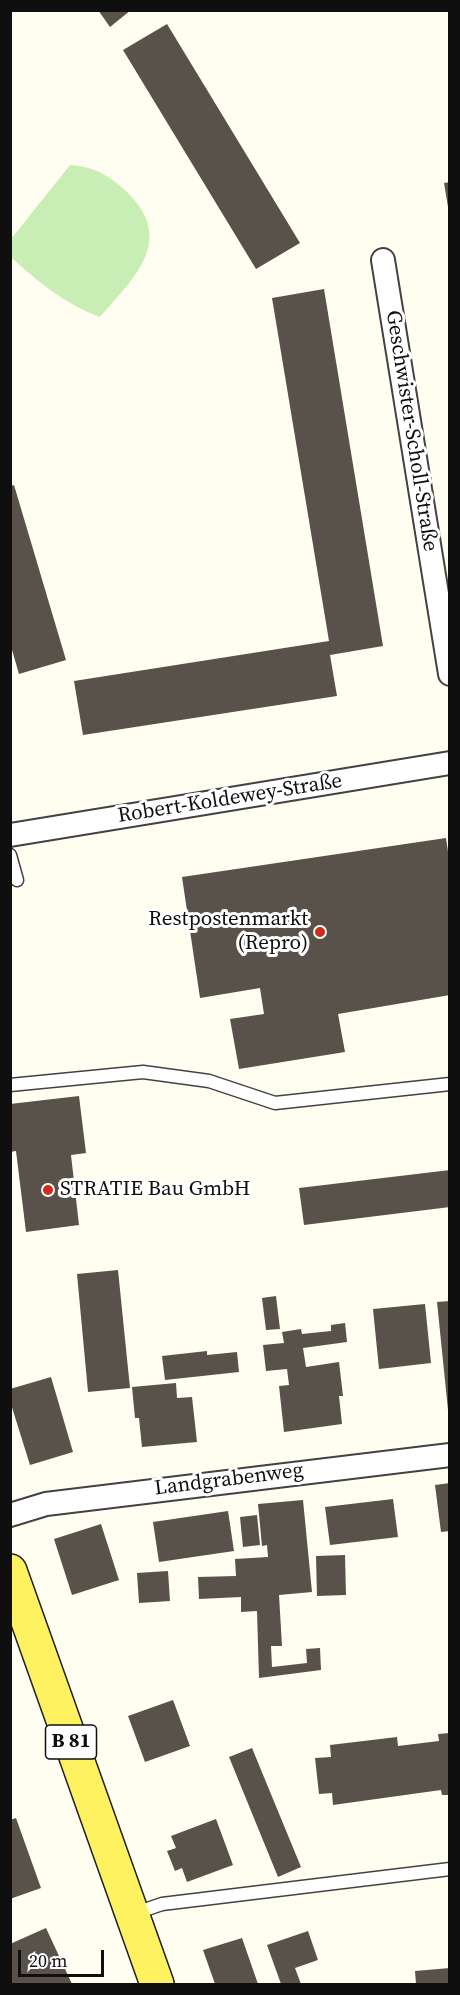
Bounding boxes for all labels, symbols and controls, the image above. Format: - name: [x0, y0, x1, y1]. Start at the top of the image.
- street label: Geschwister-Scholl-Straße: [380, 309, 442, 553]
- street label: Robert-Koldewey-Straße: [116, 769, 344, 829]
- place label: Restpostenmarkt (Repro): [148, 907, 308, 957]
- marker: Restpostenmarkt (Repro): [313, 925, 327, 939]
- place label: STRATIE Bau GmbH: [60, 1177, 250, 1203]
- marker: STRATIE Bau GmbH: [41, 1183, 55, 1197]
- street label: Landgrabenweg: [153, 1458, 305, 1502]
- road number: B 81: [46, 1725, 97, 1759]
- scale bar: [21, 1938, 106, 1976]
- text: 20 m: [29, 1948, 67, 1973]

